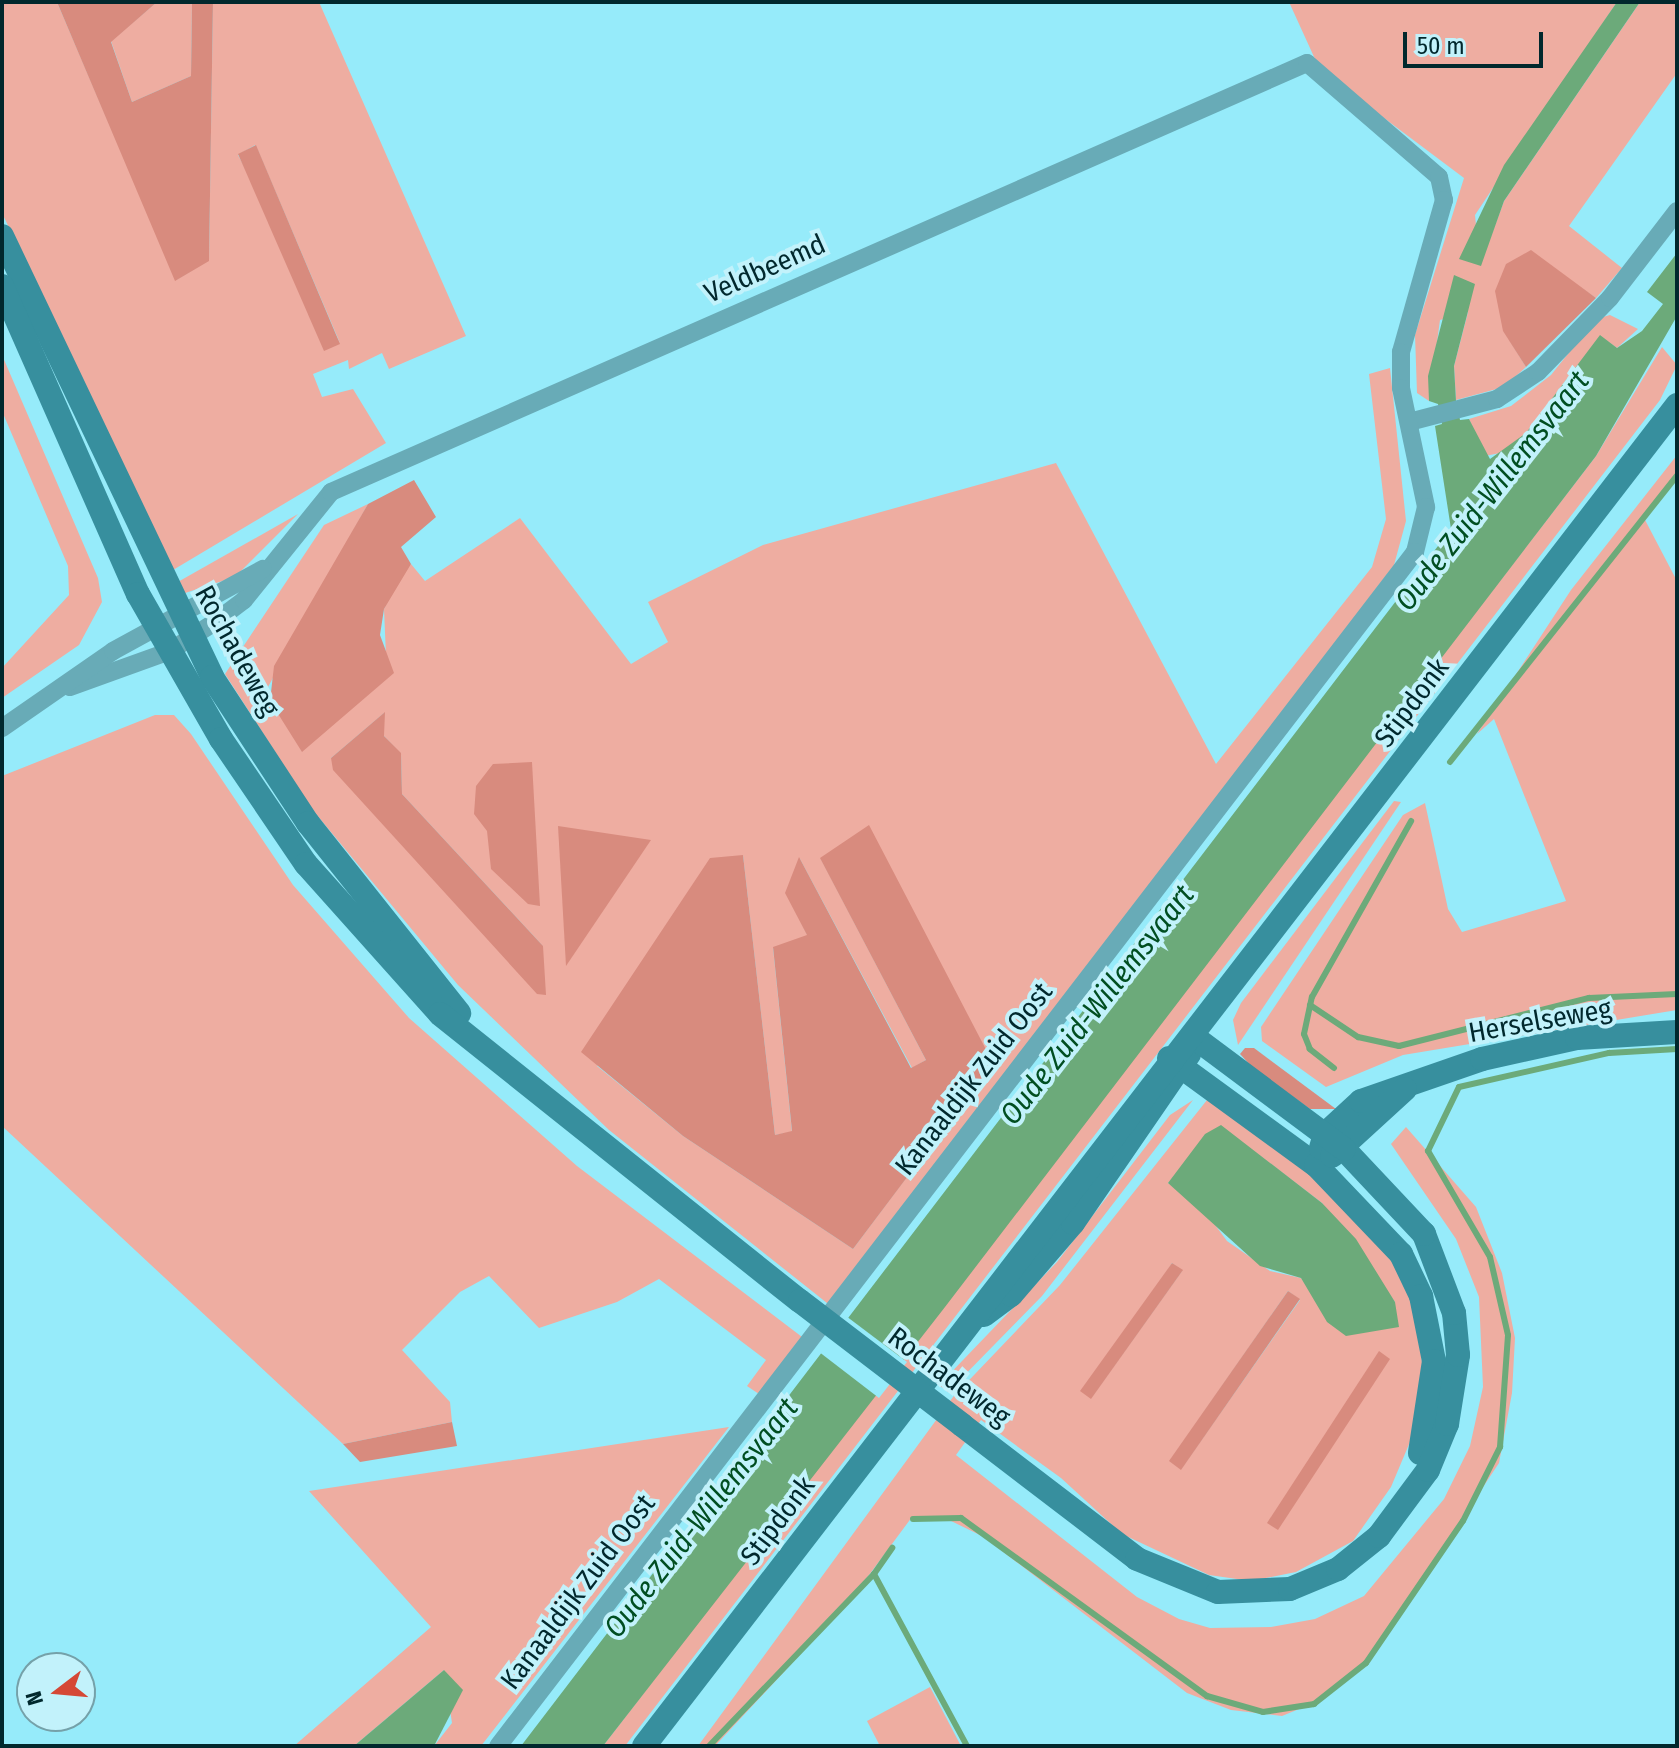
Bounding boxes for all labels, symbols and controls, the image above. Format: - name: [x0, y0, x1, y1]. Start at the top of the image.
- scale bar: [1407, 16, 1547, 66]
- text: 50 m: [1417, 32, 1465, 60]
- street label: Veldbeemd: [699, 227, 831, 311]
- water label: Oude Zuid-Willemsvaart: [1387, 364, 1597, 618]
- street label: Rochadeweg: [187, 580, 287, 722]
- street label: Stipdonk: [1368, 652, 1456, 754]
- water label: Oude Zuid-Willemsvaart: [992, 878, 1202, 1132]
- street label: Kanaaldijk Zuid Oost: [888, 976, 1060, 1182]
- street label: Herselseweg: [1466, 992, 1614, 1050]
- street label: Rochadeweg: [881, 1320, 1017, 1434]
- water label: Oude Zuid-Willemsvaart: [596, 1391, 806, 1645]
- street label: Stipdonk: [734, 1470, 822, 1572]
- street label: Kanaaldijk Zuid Oost: [494, 1488, 662, 1696]
- north arrow: [16, 1652, 96, 1732]
- text: N: [20, 1688, 49, 1708]

